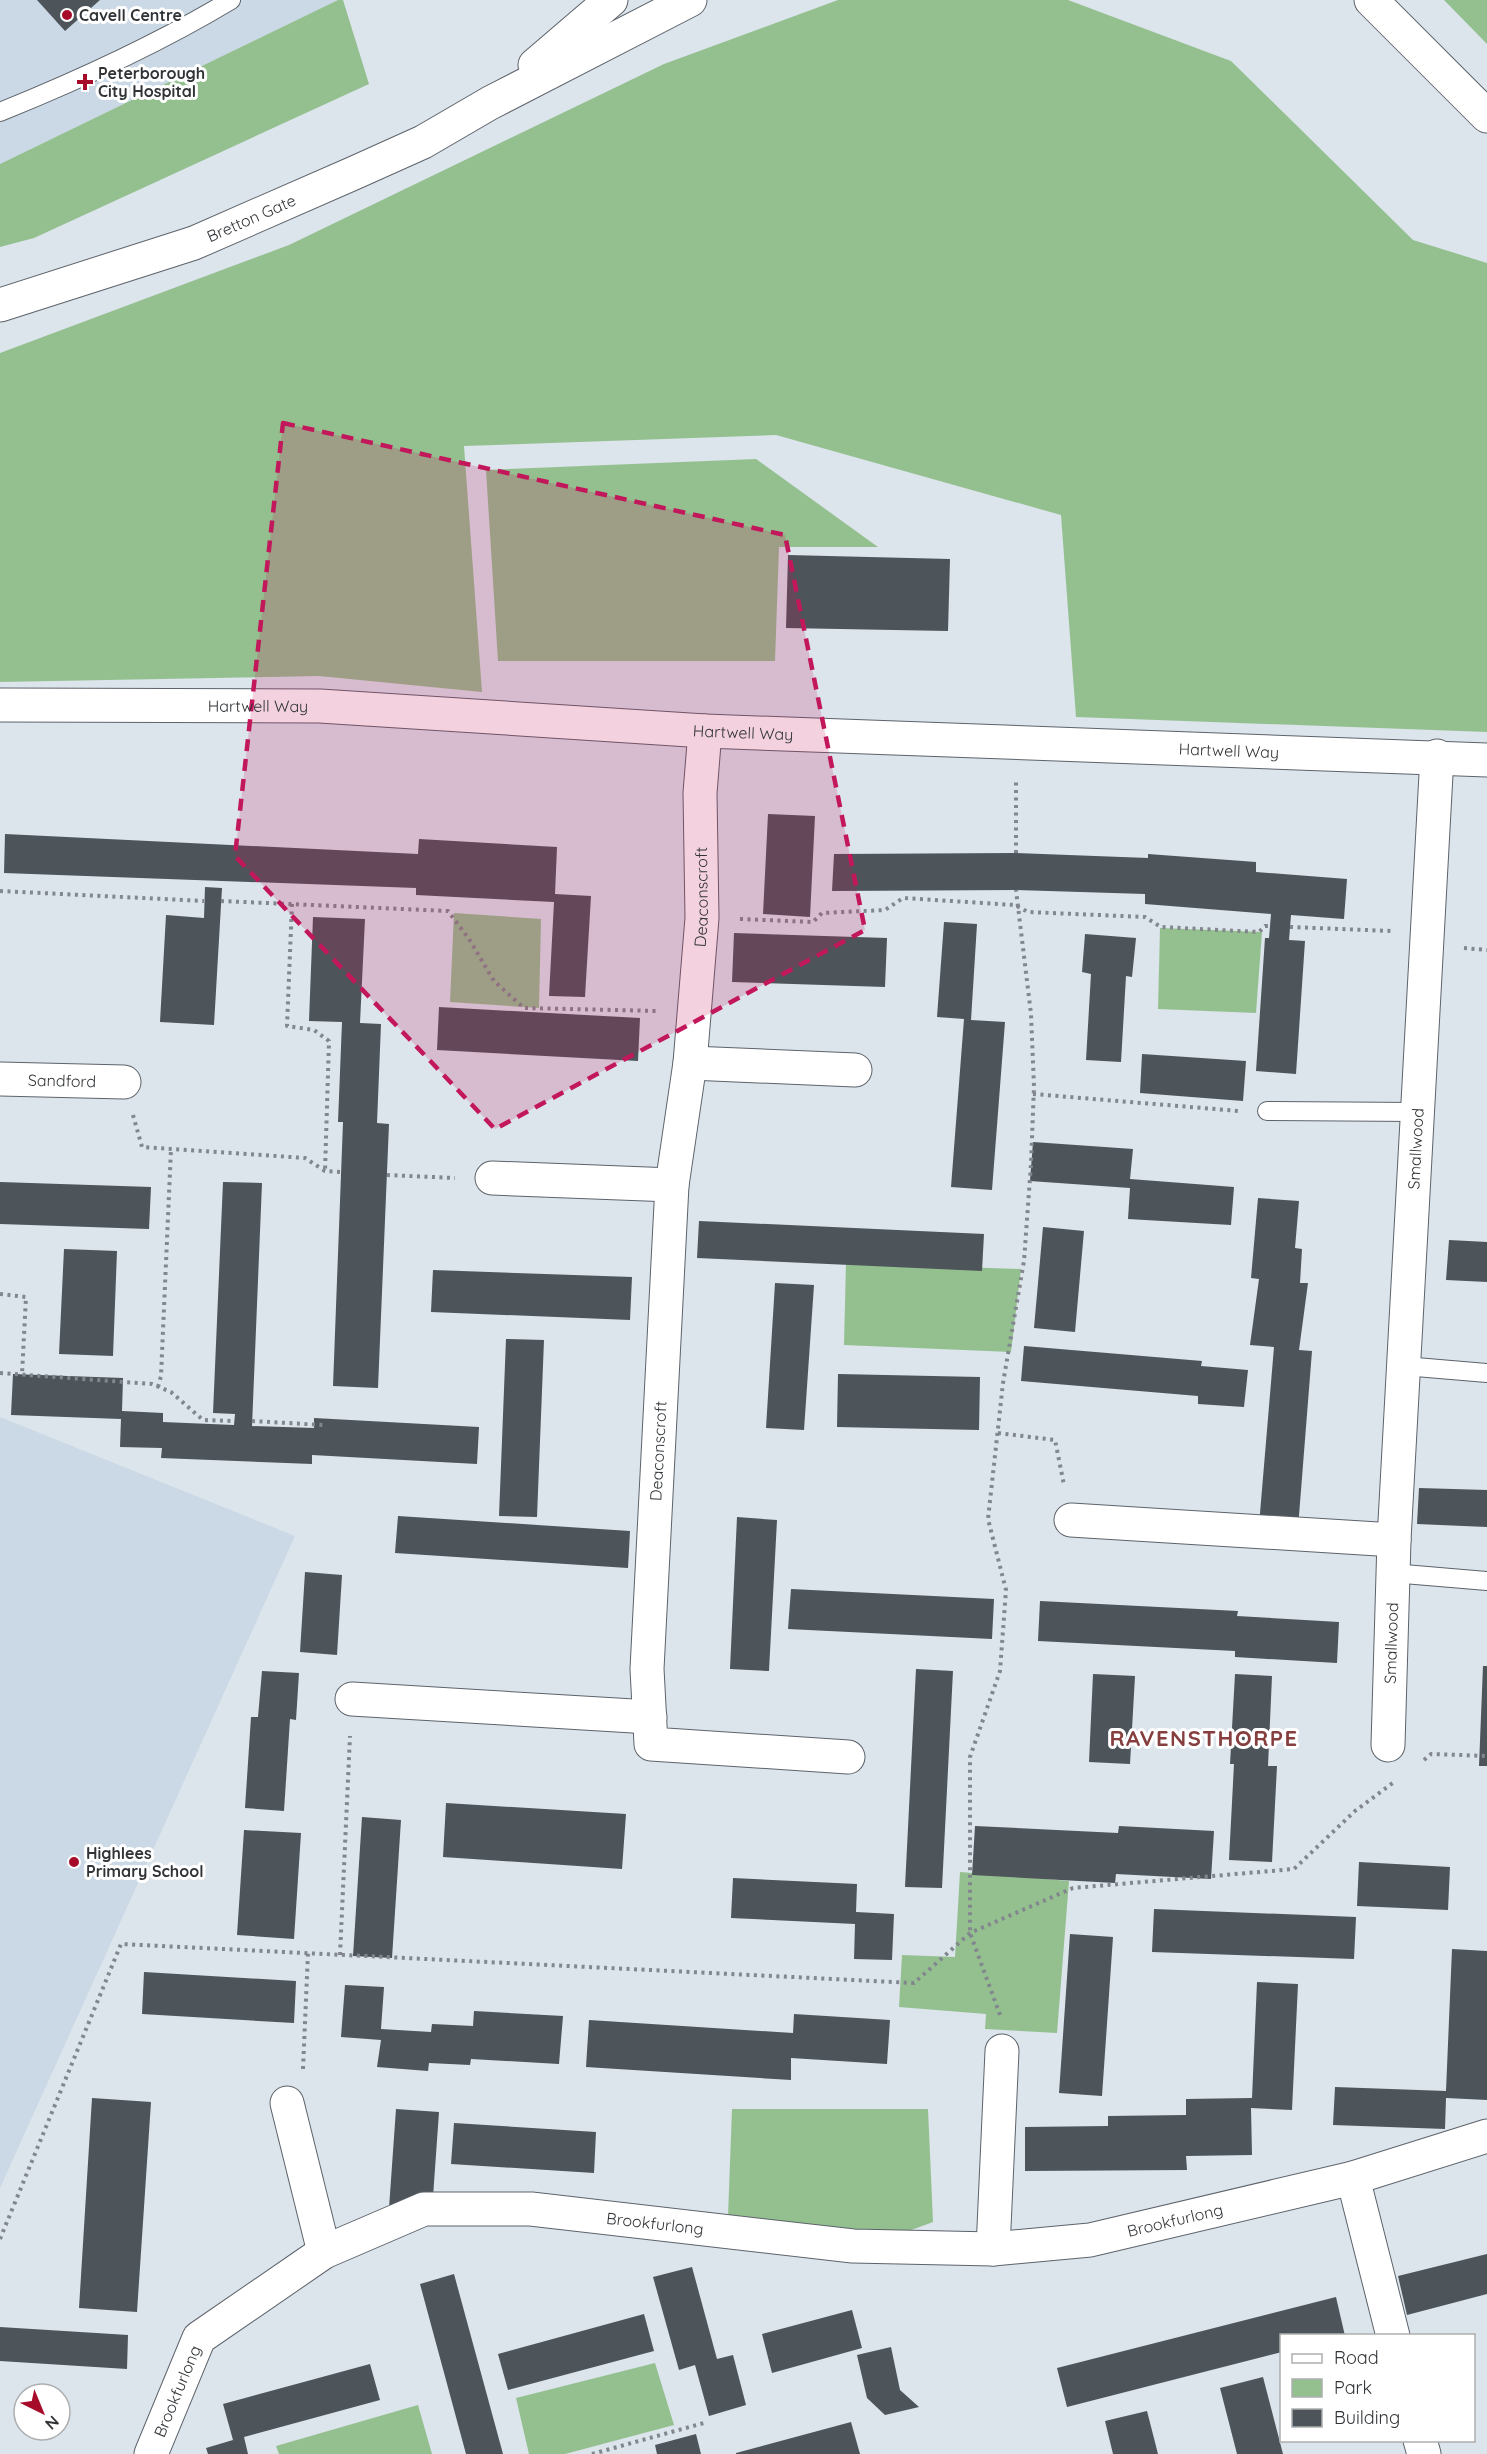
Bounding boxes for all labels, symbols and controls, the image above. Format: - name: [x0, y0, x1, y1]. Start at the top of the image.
- place label: Cavell Centre: [79, 5, 182, 25]
- marker: Cavell Centre: [60, 8, 74, 22]
- place label: Peterborough City Hospital: [98, 63, 205, 101]
- marker: Peterborough City Hospital: [76, 73, 94, 91]
- street label: Bretton Gate: [204, 190, 299, 246]
- street label: Hartwell Way: [208, 696, 308, 716]
- street label: Hartwell Way: [692, 720, 794, 744]
- street label: Hartwell Way: [1178, 739, 1279, 762]
- street label: Deaconscroft: [690, 847, 712, 948]
- street label: Sandford: [28, 1070, 96, 1091]
- street label: Smallwood: [1403, 1107, 1428, 1190]
- street label: Deaconscroft: [645, 1400, 671, 1502]
- street label: Smallwood: [1380, 1602, 1402, 1684]
- district label: RAVENSTHORPE: [1109, 1724, 1299, 1752]
- place label: Highlees Primary School: [86, 1843, 204, 1881]
- marker: Highlees Primary School: [67, 1855, 81, 1869]
- street label: Brookfurlong: [1125, 2199, 1225, 2241]
- street label: Brookfurlong: [605, 2208, 705, 2239]
- legend: [1280, 2334, 1475, 2442]
- street label: Brookfurlong: [149, 2342, 205, 2440]
- text: Road: [1334, 2346, 1379, 2369]
- text: Park: [1334, 2376, 1372, 2399]
- north arrow: [12, 2382, 72, 2442]
- text: Building: [1334, 2406, 1400, 2429]
- text: N: [41, 2412, 63, 2434]

